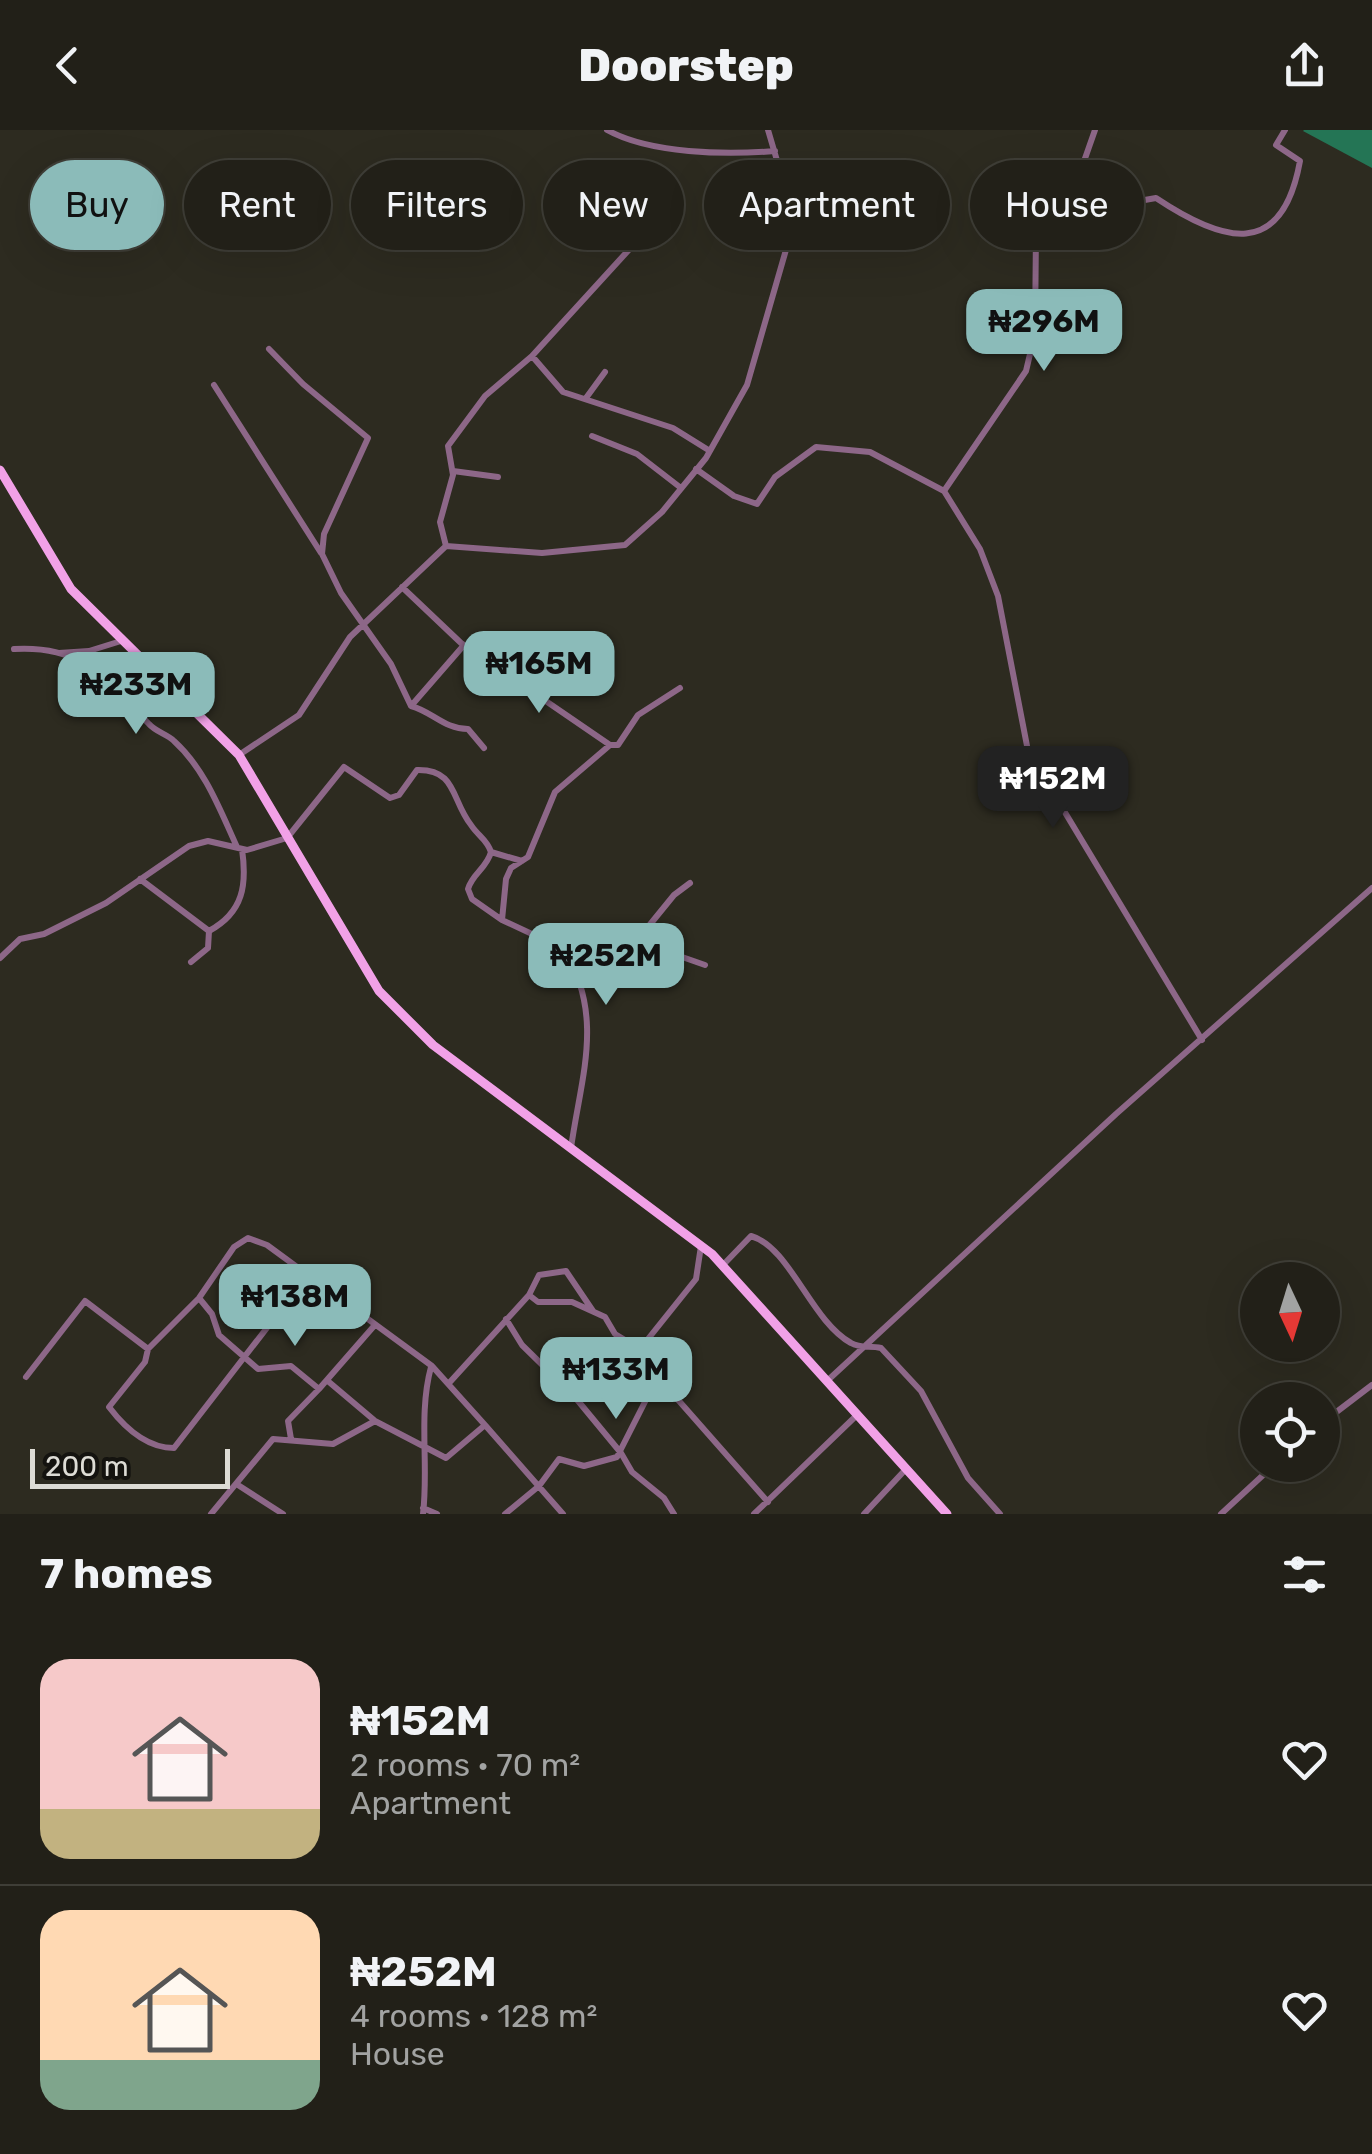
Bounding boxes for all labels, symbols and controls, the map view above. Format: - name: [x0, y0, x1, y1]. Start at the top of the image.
- icon: back: [40, 38, 95, 93]
- icon: share: [1277, 38, 1332, 93]
- text: Doorstep: [578, 39, 794, 92]
- chip: Buy: [30, 160, 164, 250]
- chip: Rent: [184, 160, 331, 250]
- chip: Filters: [351, 160, 523, 250]
- chip: New: [543, 160, 684, 250]
- chip: Apartment: [704, 160, 950, 250]
- chip: House: [970, 160, 1144, 250]
- pin: ₦296M: [974, 289, 1114, 374]
- text: ₦296M: [988, 302, 1100, 340]
- pin: ₦165M: [469, 631, 609, 716]
- text: ₦165M: [485, 644, 593, 682]
- pin: ₦233M: [66, 652, 206, 737]
- text: ₦233M: [80, 665, 192, 703]
- pin: ₦152M: [983, 746, 1123, 831]
- text: ₦152M: [1000, 759, 1106, 797]
- pin: ₦252M: [536, 923, 676, 1008]
- text: ₦252M: [550, 936, 662, 974]
- north arrow: [1240, 1262, 1340, 1362]
- map controls: [1240, 1262, 1340, 1482]
- pin: ₦138M: [225, 1264, 365, 1349]
- text: ₦138M: [241, 1277, 349, 1315]
- pin: ₦133M: [546, 1337, 686, 1422]
- text: ₦133M: [562, 1350, 670, 1388]
- button: locate: [1240, 1382, 1340, 1482]
- scale bar: [30, 1444, 230, 1488]
- text: 200 m: [45, 1450, 129, 1483]
- icon: filters: [1277, 1547, 1332, 1602]
- text: 7 homes: [40, 1549, 213, 1599]
- text: ₦152M: [350, 1696, 490, 1746]
- icon: home: [120, 1699, 240, 1819]
- icon: heart: [1277, 1732, 1332, 1787]
- text: 2 rooms · 70 m²: [350, 1746, 580, 1784]
- text: Apartment: [350, 1784, 511, 1822]
- text: ₦252M: [350, 1947, 497, 1997]
- icon: home: [120, 1950, 240, 2070]
- icon: heart: [1277, 1983, 1332, 2038]
- text: 4 rooms · 128 m²: [350, 1997, 597, 2035]
- text: House: [350, 2035, 445, 2073]

